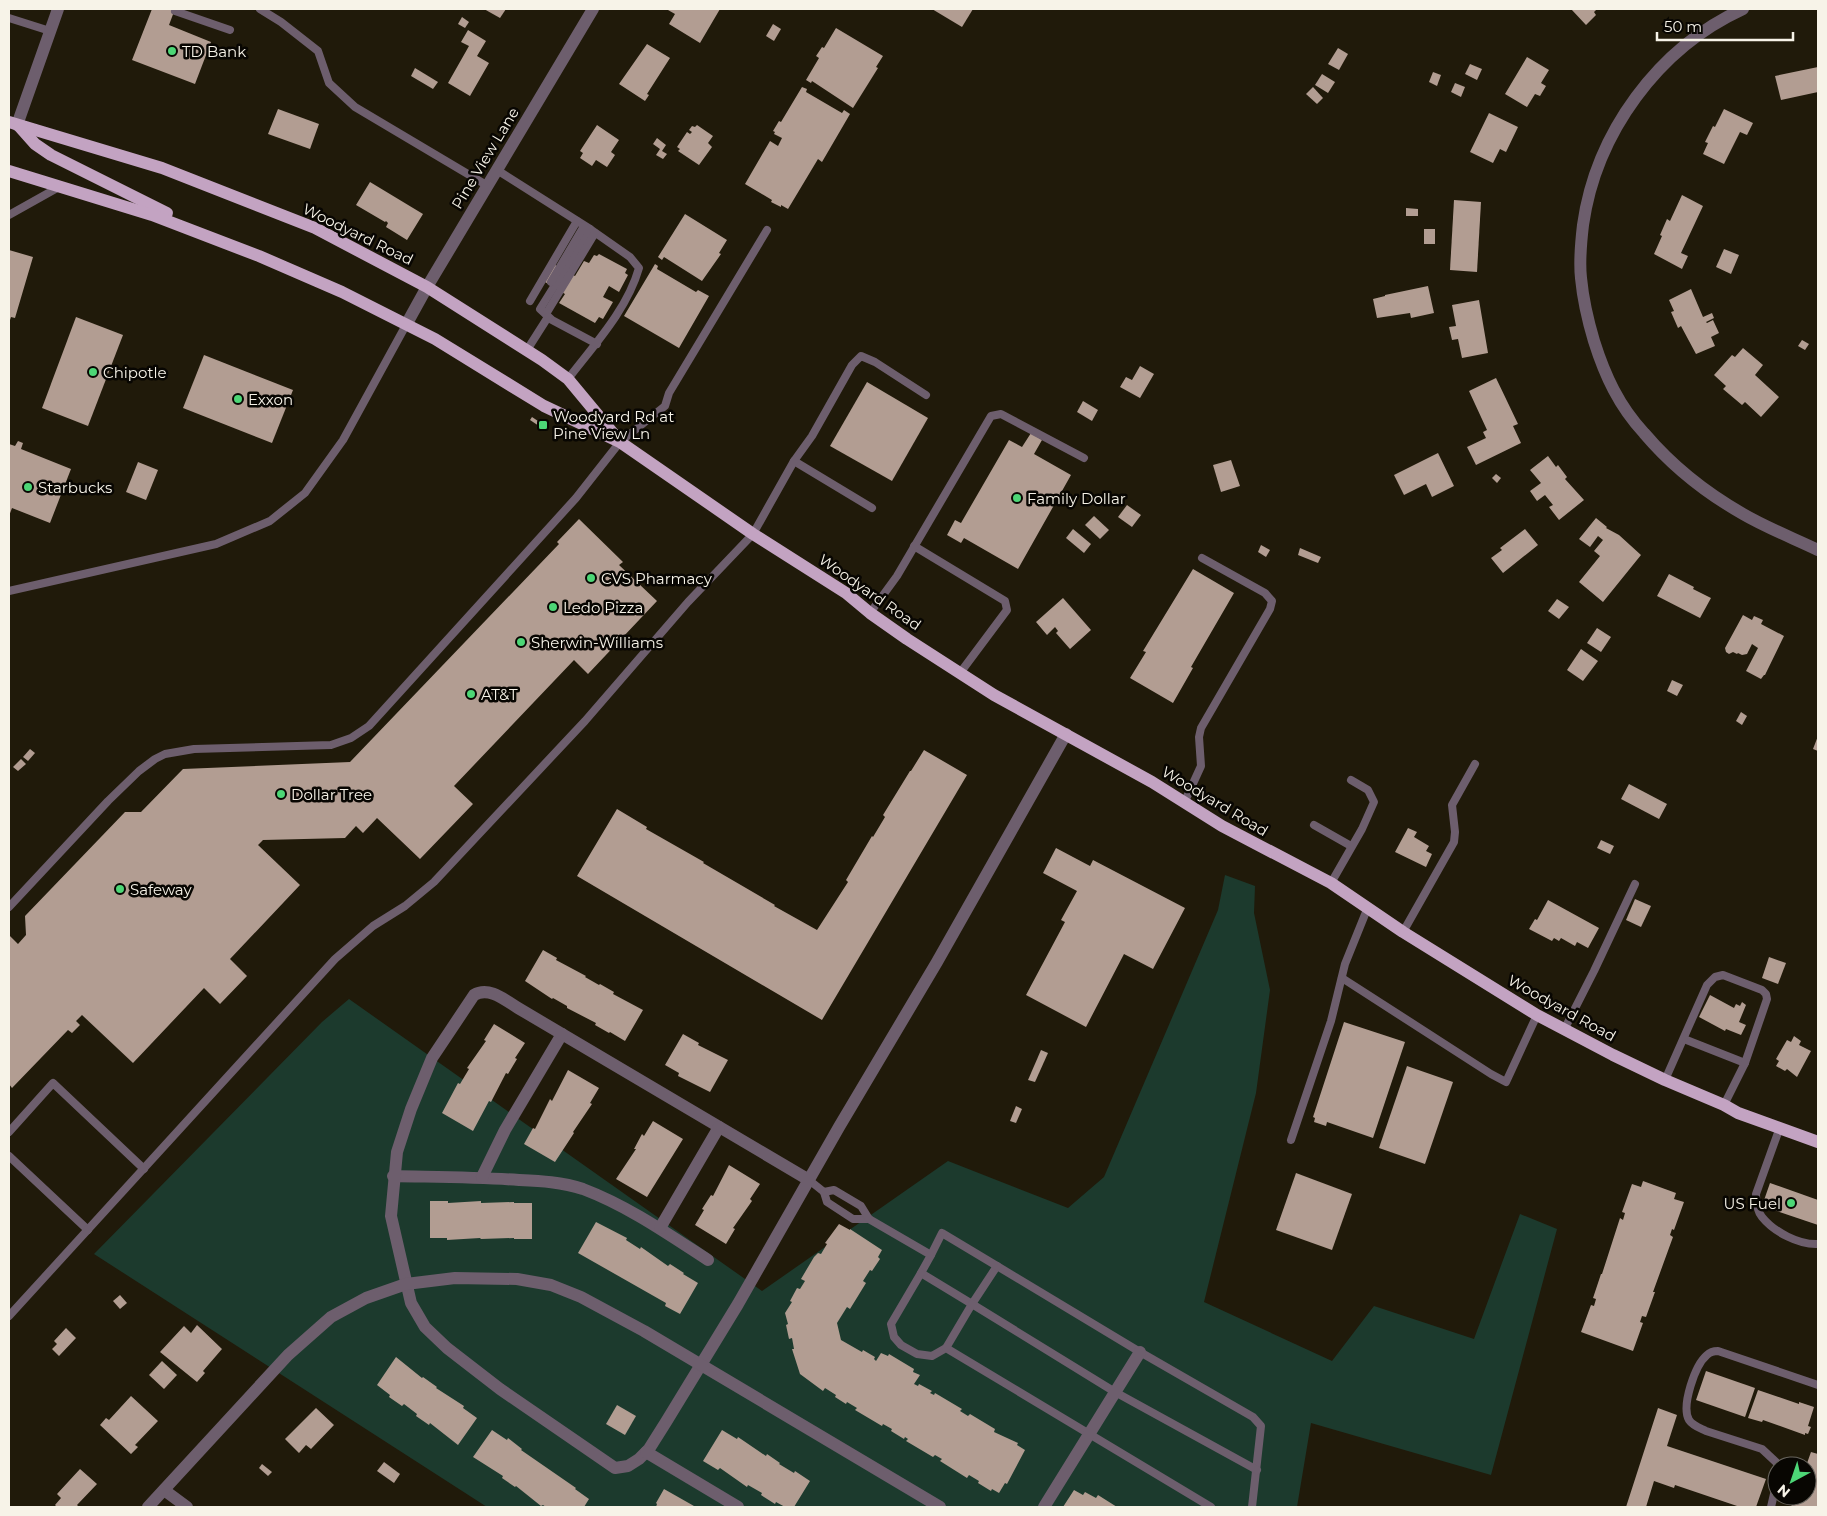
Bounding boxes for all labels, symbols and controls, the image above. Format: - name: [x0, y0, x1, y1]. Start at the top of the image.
- scale bar: [1657, 10, 1793, 42]
- text: 50 m: [1664, 17, 1702, 36]
- place label: TD Bank: [182, 42, 246, 61]
- marker: TD Bank: [166, 45, 178, 57]
- street label: Pine View Lane: [447, 104, 523, 212]
- street label: Woodyard Road: [300, 199, 416, 269]
- place label: Chipotle: [103, 363, 167, 382]
- marker: Chipotle: [87, 366, 99, 378]
- place label: Exxon: [248, 390, 293, 409]
- marker: Exxon: [232, 393, 244, 405]
- place label: Woodyard Rd at Pine View Ln: [553, 407, 674, 443]
- marker: Woodyard Rd at Pine View Ln: [537, 419, 549, 431]
- place label: Starbucks: [38, 478, 112, 497]
- marker: Starbucks: [22, 481, 34, 493]
- place label: Family Dollar: [1027, 489, 1126, 508]
- marker: Family Dollar: [1011, 492, 1023, 504]
- street label: Woodyard Road: [815, 550, 925, 634]
- place label: CVS Pharmacy: [601, 569, 713, 588]
- marker: CVS Pharmacy: [585, 572, 597, 584]
- place label: Ledo Pizza: [563, 598, 643, 617]
- marker: Ledo Pizza: [547, 601, 559, 613]
- place label: Sherwin-Williams: [531, 633, 663, 652]
- marker: Sherwin-Williams: [515, 636, 527, 648]
- place label: AT&T: [481, 685, 518, 704]
- marker: AT&T: [465, 688, 477, 700]
- street label: Woodyard Road: [1158, 762, 1272, 840]
- place label: Dollar Tree: [291, 785, 372, 804]
- marker: Dollar Tree: [275, 788, 287, 800]
- place label: Safeway: [130, 880, 192, 899]
- marker: Safeway: [114, 883, 126, 895]
- street label: Woodyard Road: [1505, 970, 1619, 1046]
- place label: US Fuel: [1724, 1194, 1781, 1213]
- marker: US Fuel: [1785, 1197, 1797, 1209]
- north arrow: [1767, 1456, 1817, 1506]
- text: N: [1774, 1480, 1794, 1501]

